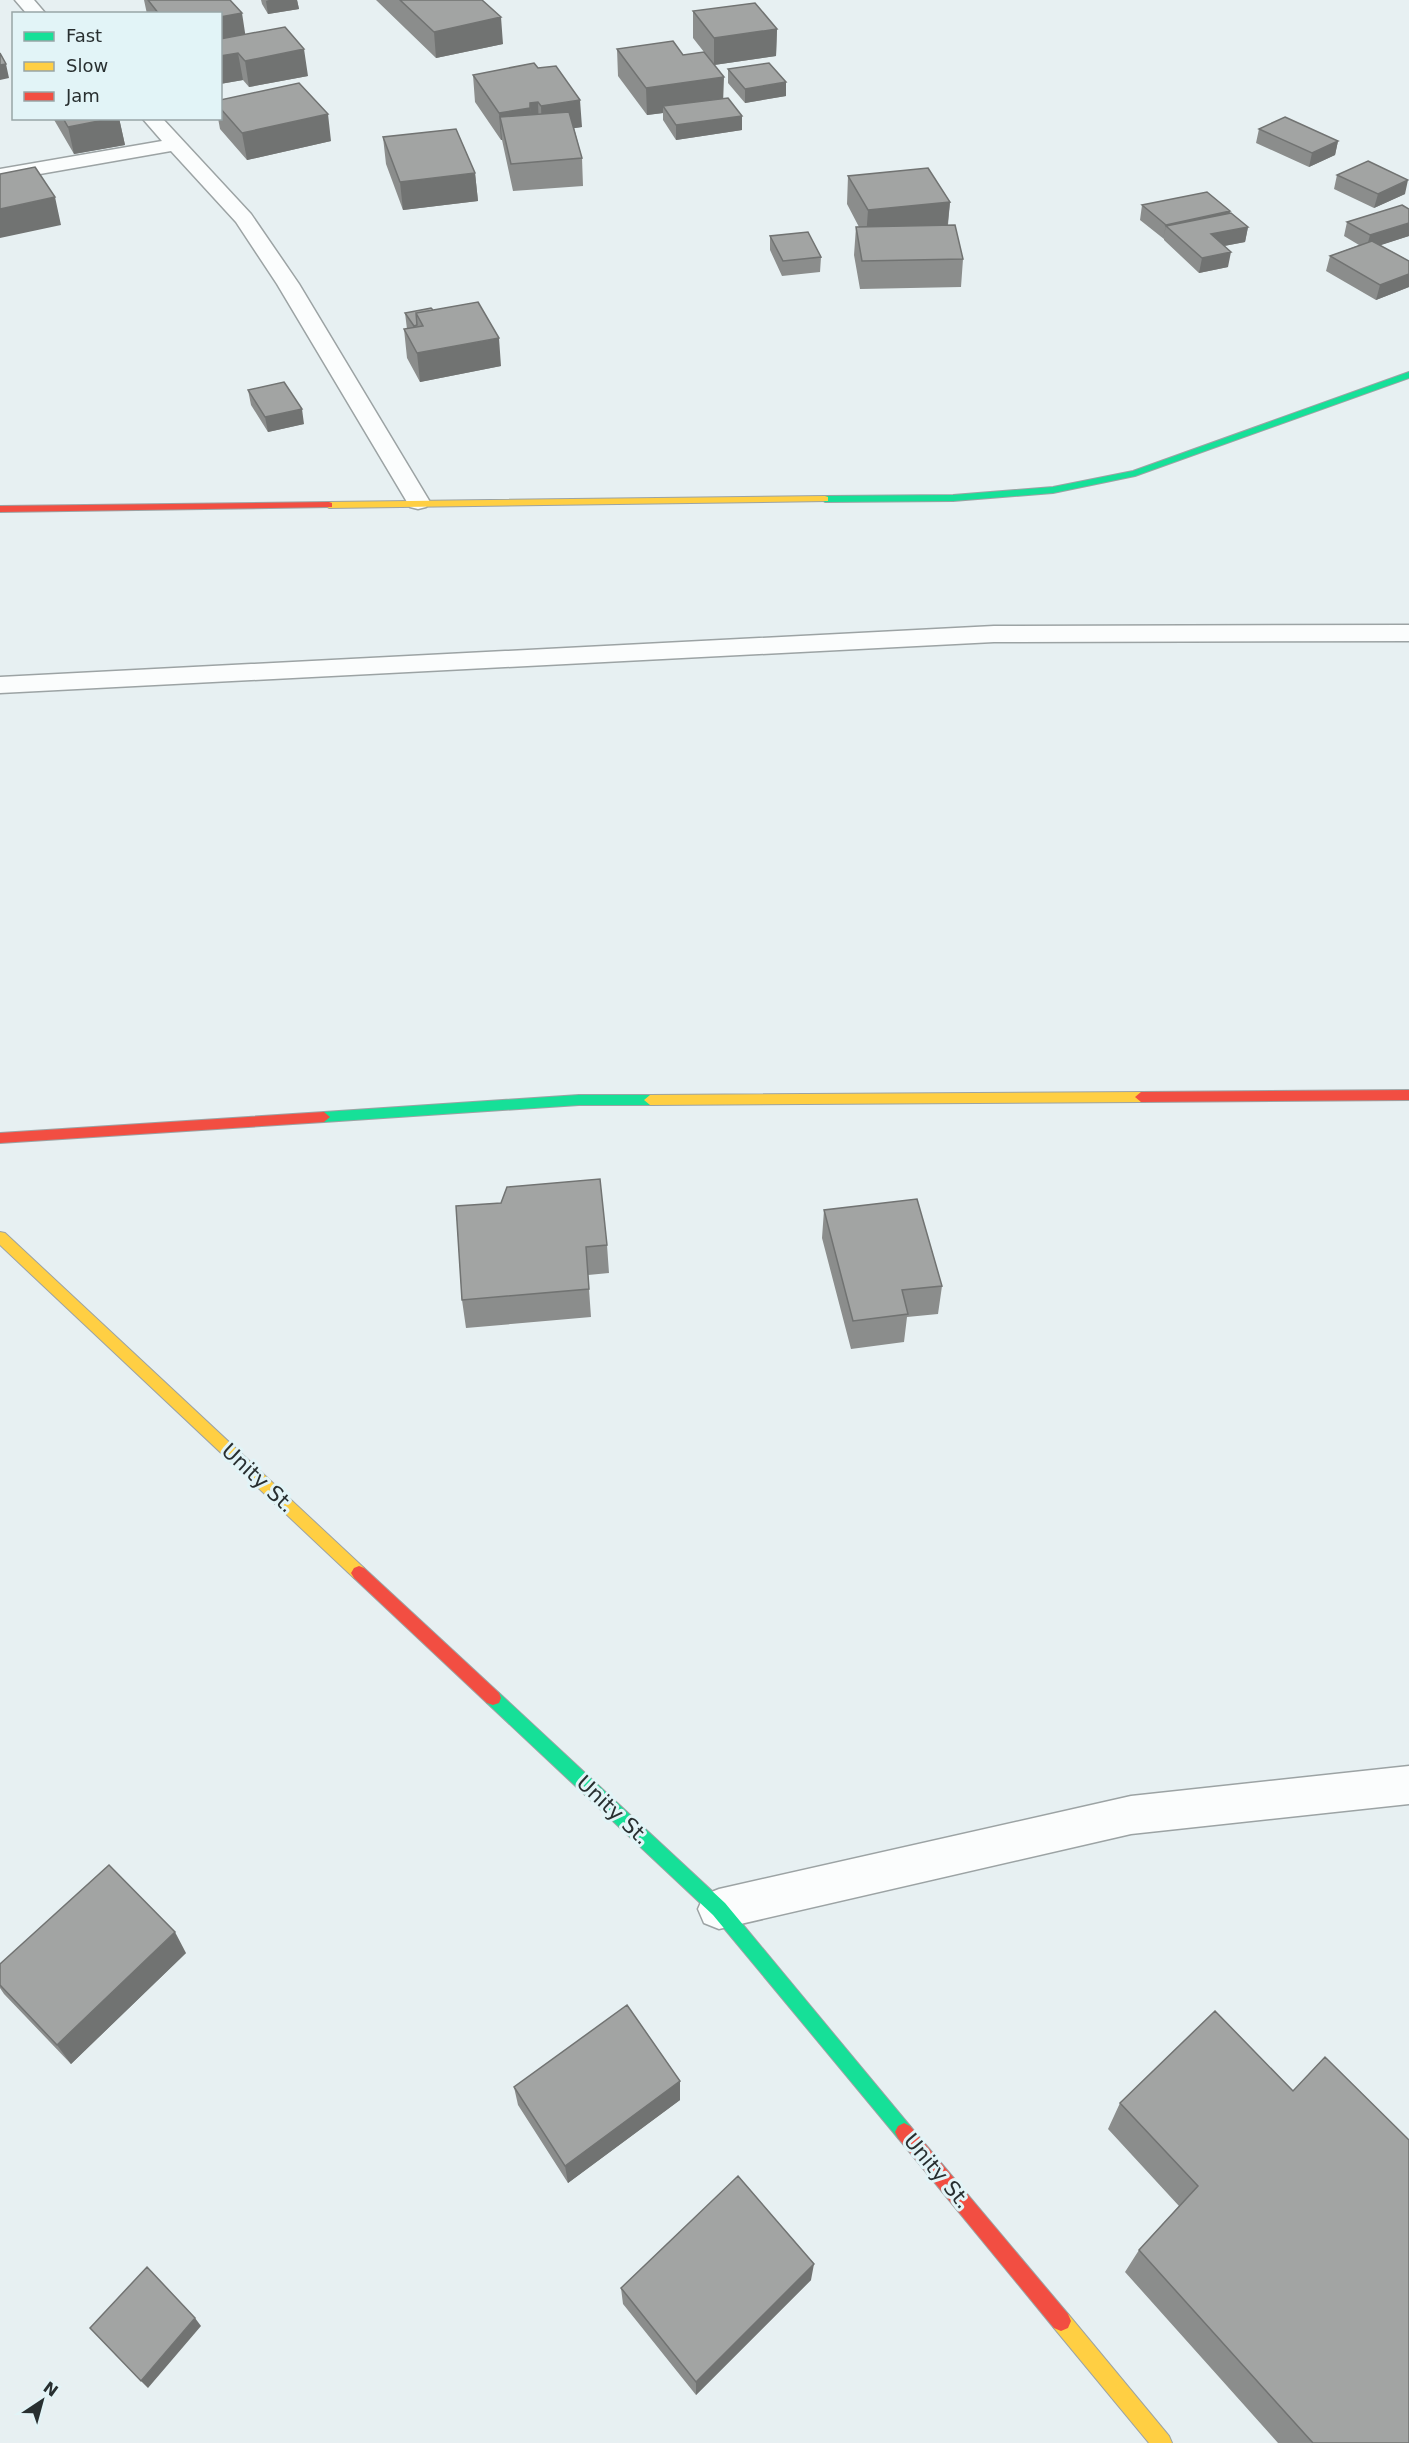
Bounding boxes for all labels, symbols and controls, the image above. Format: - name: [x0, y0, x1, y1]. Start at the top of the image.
- legend: [12, 12, 222, 120]
- text: Fast: [66, 25, 102, 46]
- text: Slow: [66, 55, 108, 76]
- text: Jam: [65, 85, 100, 106]
- street label: Unity St.: [217, 1439, 299, 1517]
- street label: Unity St.: [572, 1771, 654, 1849]
- street label: Unity St.: [899, 2129, 975, 2213]
- north arrow: [12, 2371, 72, 2431]
- text: N: [40, 2378, 62, 2401]

